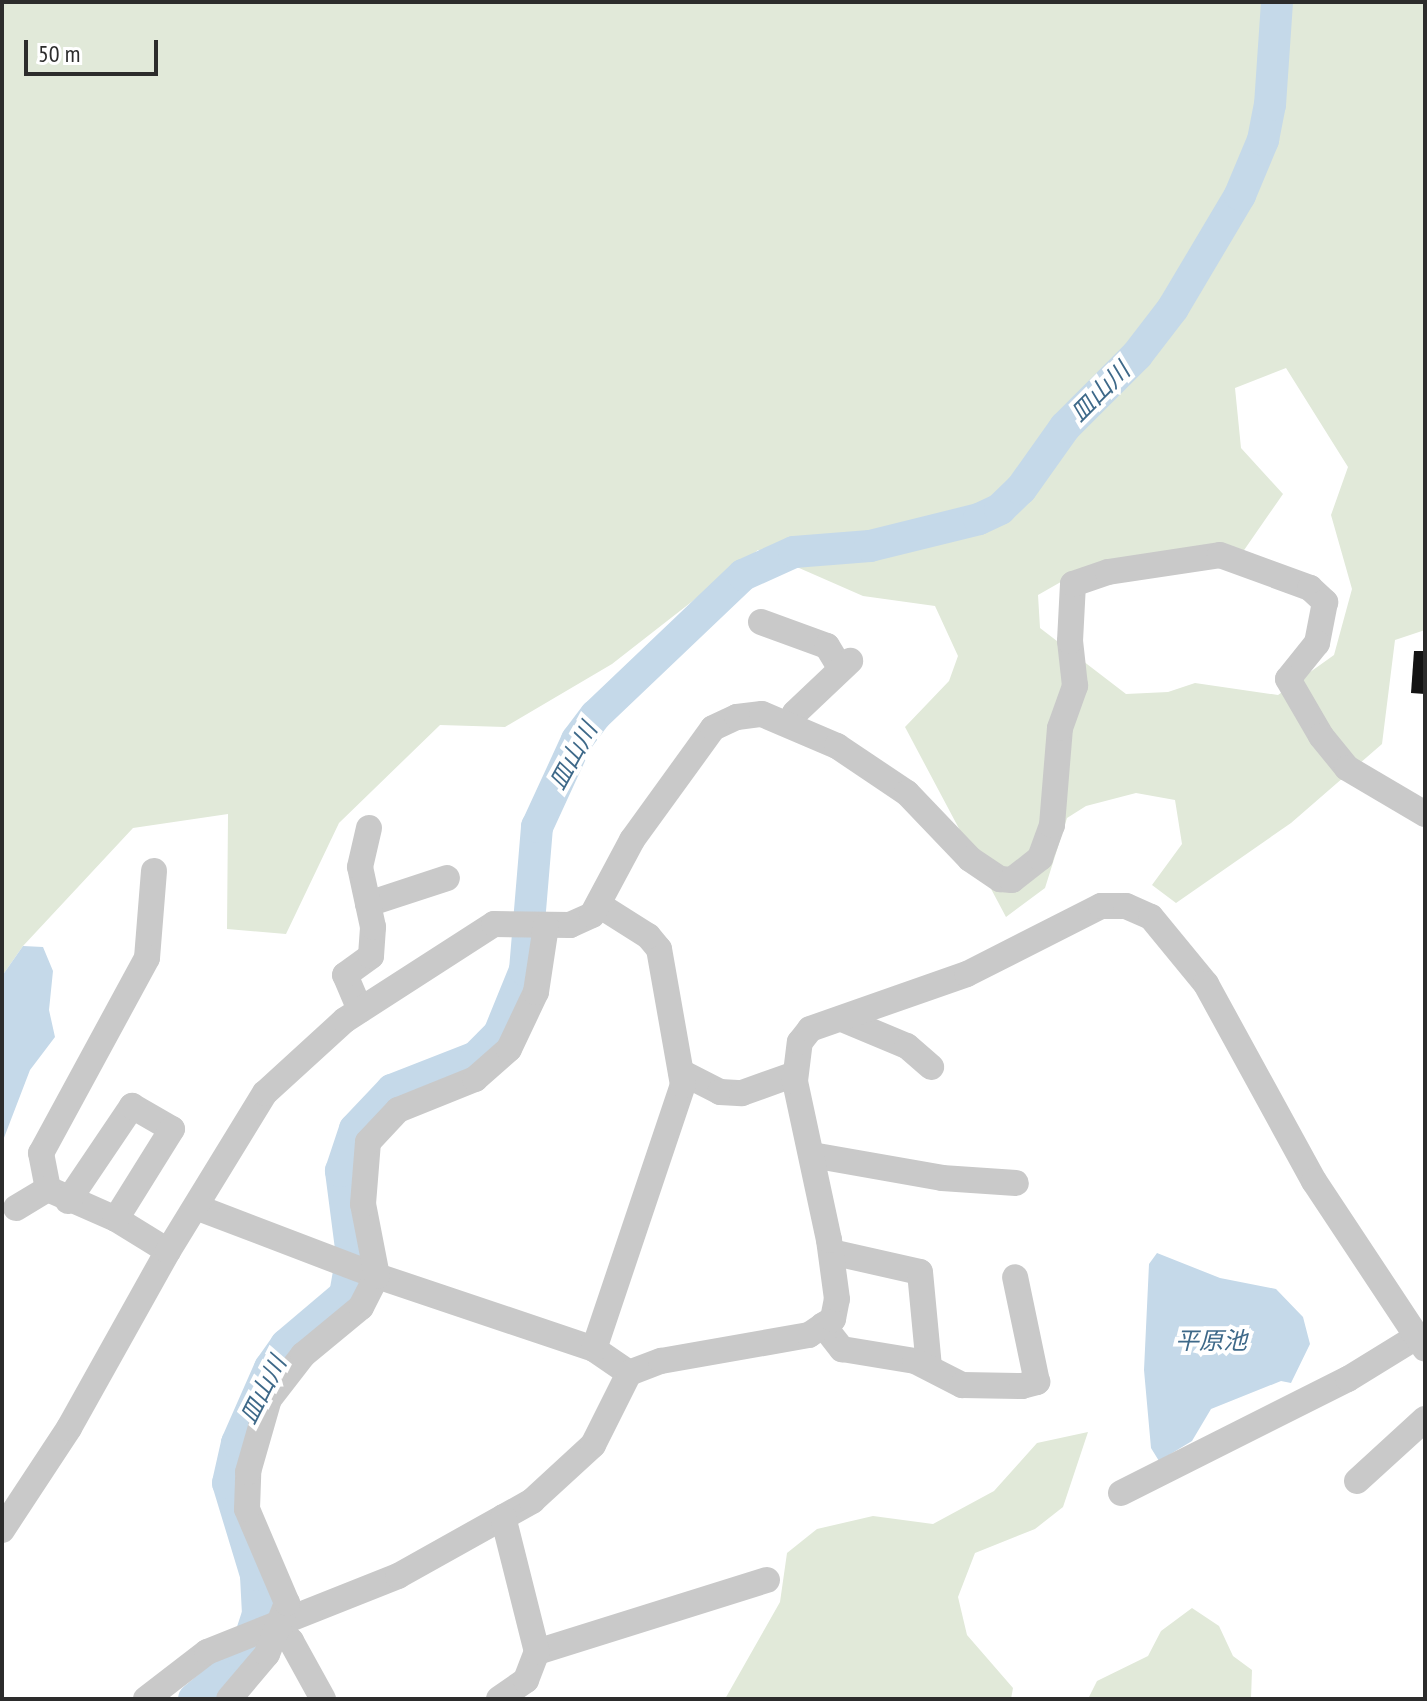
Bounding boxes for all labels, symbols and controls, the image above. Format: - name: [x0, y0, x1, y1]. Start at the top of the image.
- scale bar: [28, 24, 162, 74]
- text: 50 m: [38, 38, 80, 69]
- water label: 皿山川: [1064, 356, 1136, 428]
- water label: 皿山川: [543, 718, 603, 794]
- water label: 平原池: [1175, 1327, 1247, 1355]
- water label: 皿山川: [234, 1351, 292, 1429]

